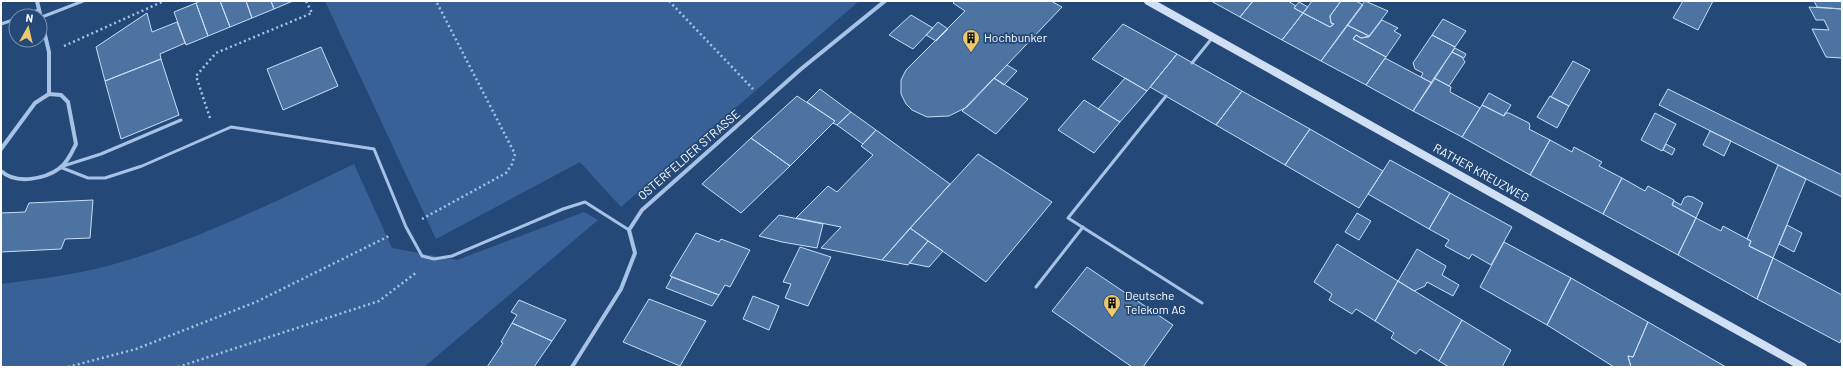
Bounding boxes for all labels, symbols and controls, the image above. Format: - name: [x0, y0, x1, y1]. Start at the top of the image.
- north arrow: [8, 8, 48, 48]
- text: N: [25, 11, 34, 25]
- building icon: Hochbunker: [961, 28, 981, 53]
- place label: Hochbunker: [984, 30, 1048, 44]
- street label: OSTERFELDER STRASSE: [635, 106, 742, 202]
- street label: RATHER KREUZWEG: [1431, 140, 1532, 204]
- place label: Deutsche Telekom AG: [1125, 288, 1186, 316]
- building icon: Deutsche Telekom AG: [1102, 293, 1122, 318]

